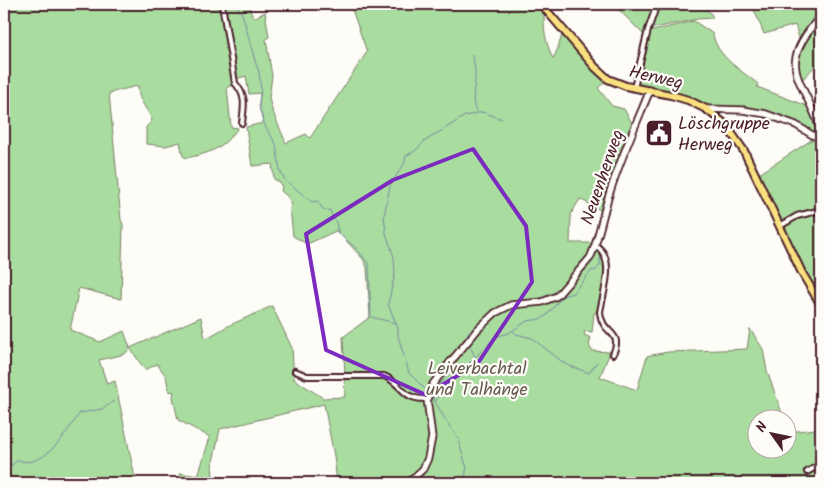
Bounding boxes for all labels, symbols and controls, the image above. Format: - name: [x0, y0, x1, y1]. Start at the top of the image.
- street label: Herweg: [626, 58, 686, 99]
- place label: Löschgruppe Herweg: [678, 110, 770, 160]
- public building icon: Löschgruppe Herweg: [644, 118, 674, 148]
- street label: Neuenherweg: [574, 126, 633, 229]
- park label: Leiverbachtal und Talhänge: [426, 355, 528, 405]
- north arrow: [748, 410, 798, 460]
- text: N: [750, 418, 774, 437]

